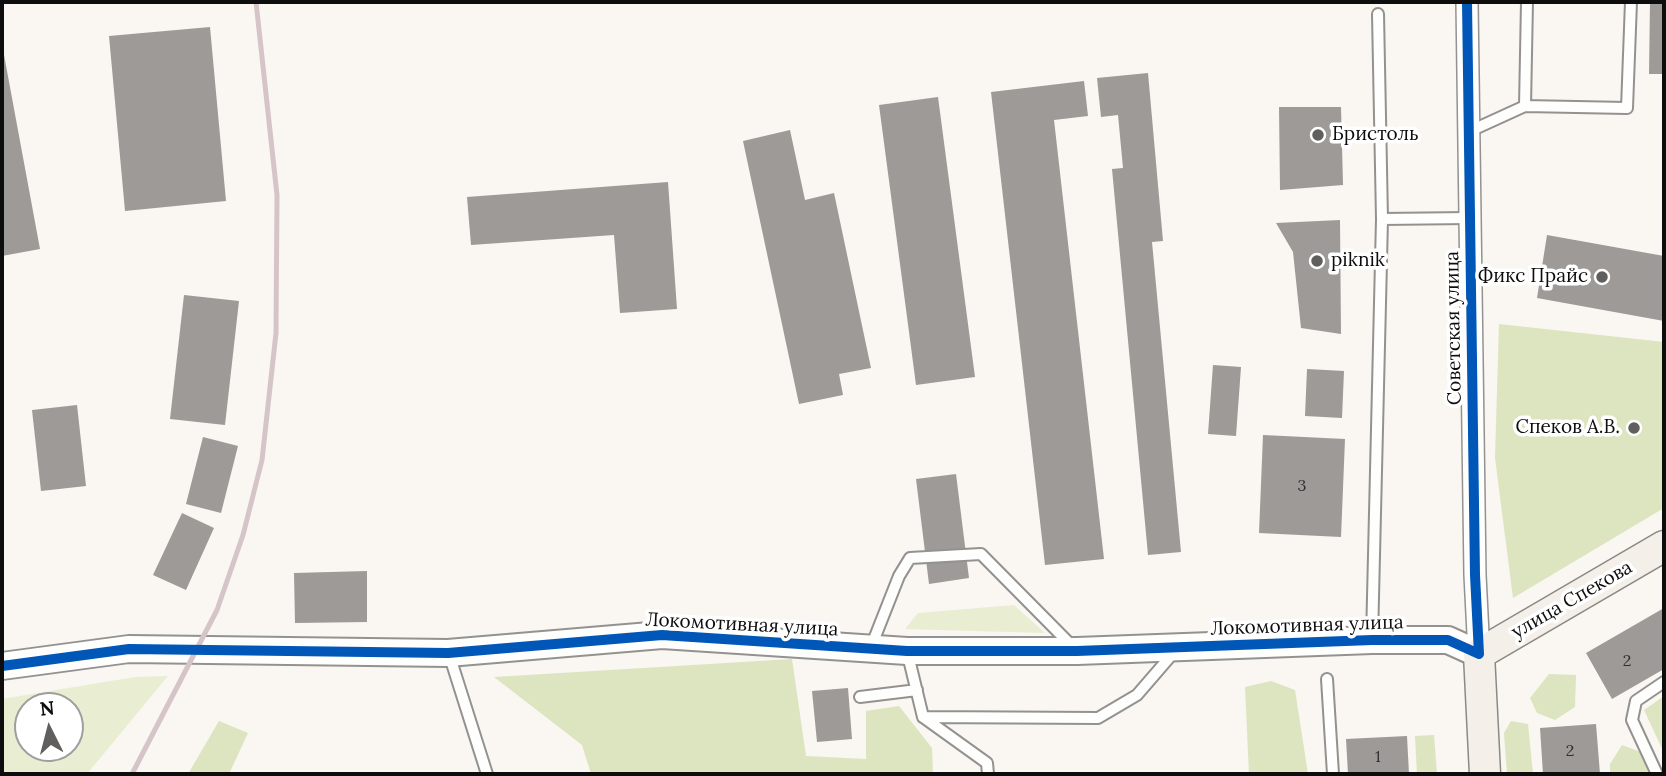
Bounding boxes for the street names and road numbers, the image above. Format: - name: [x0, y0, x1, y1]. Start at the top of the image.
- street label: Советская улица: [1441, 251, 1467, 405]
- street label: улица Спекова: [1507, 556, 1637, 644]
- street label: Локомотивная улица: [645, 609, 839, 641]
- street label: Локомотивная улица: [1210, 611, 1404, 641]

